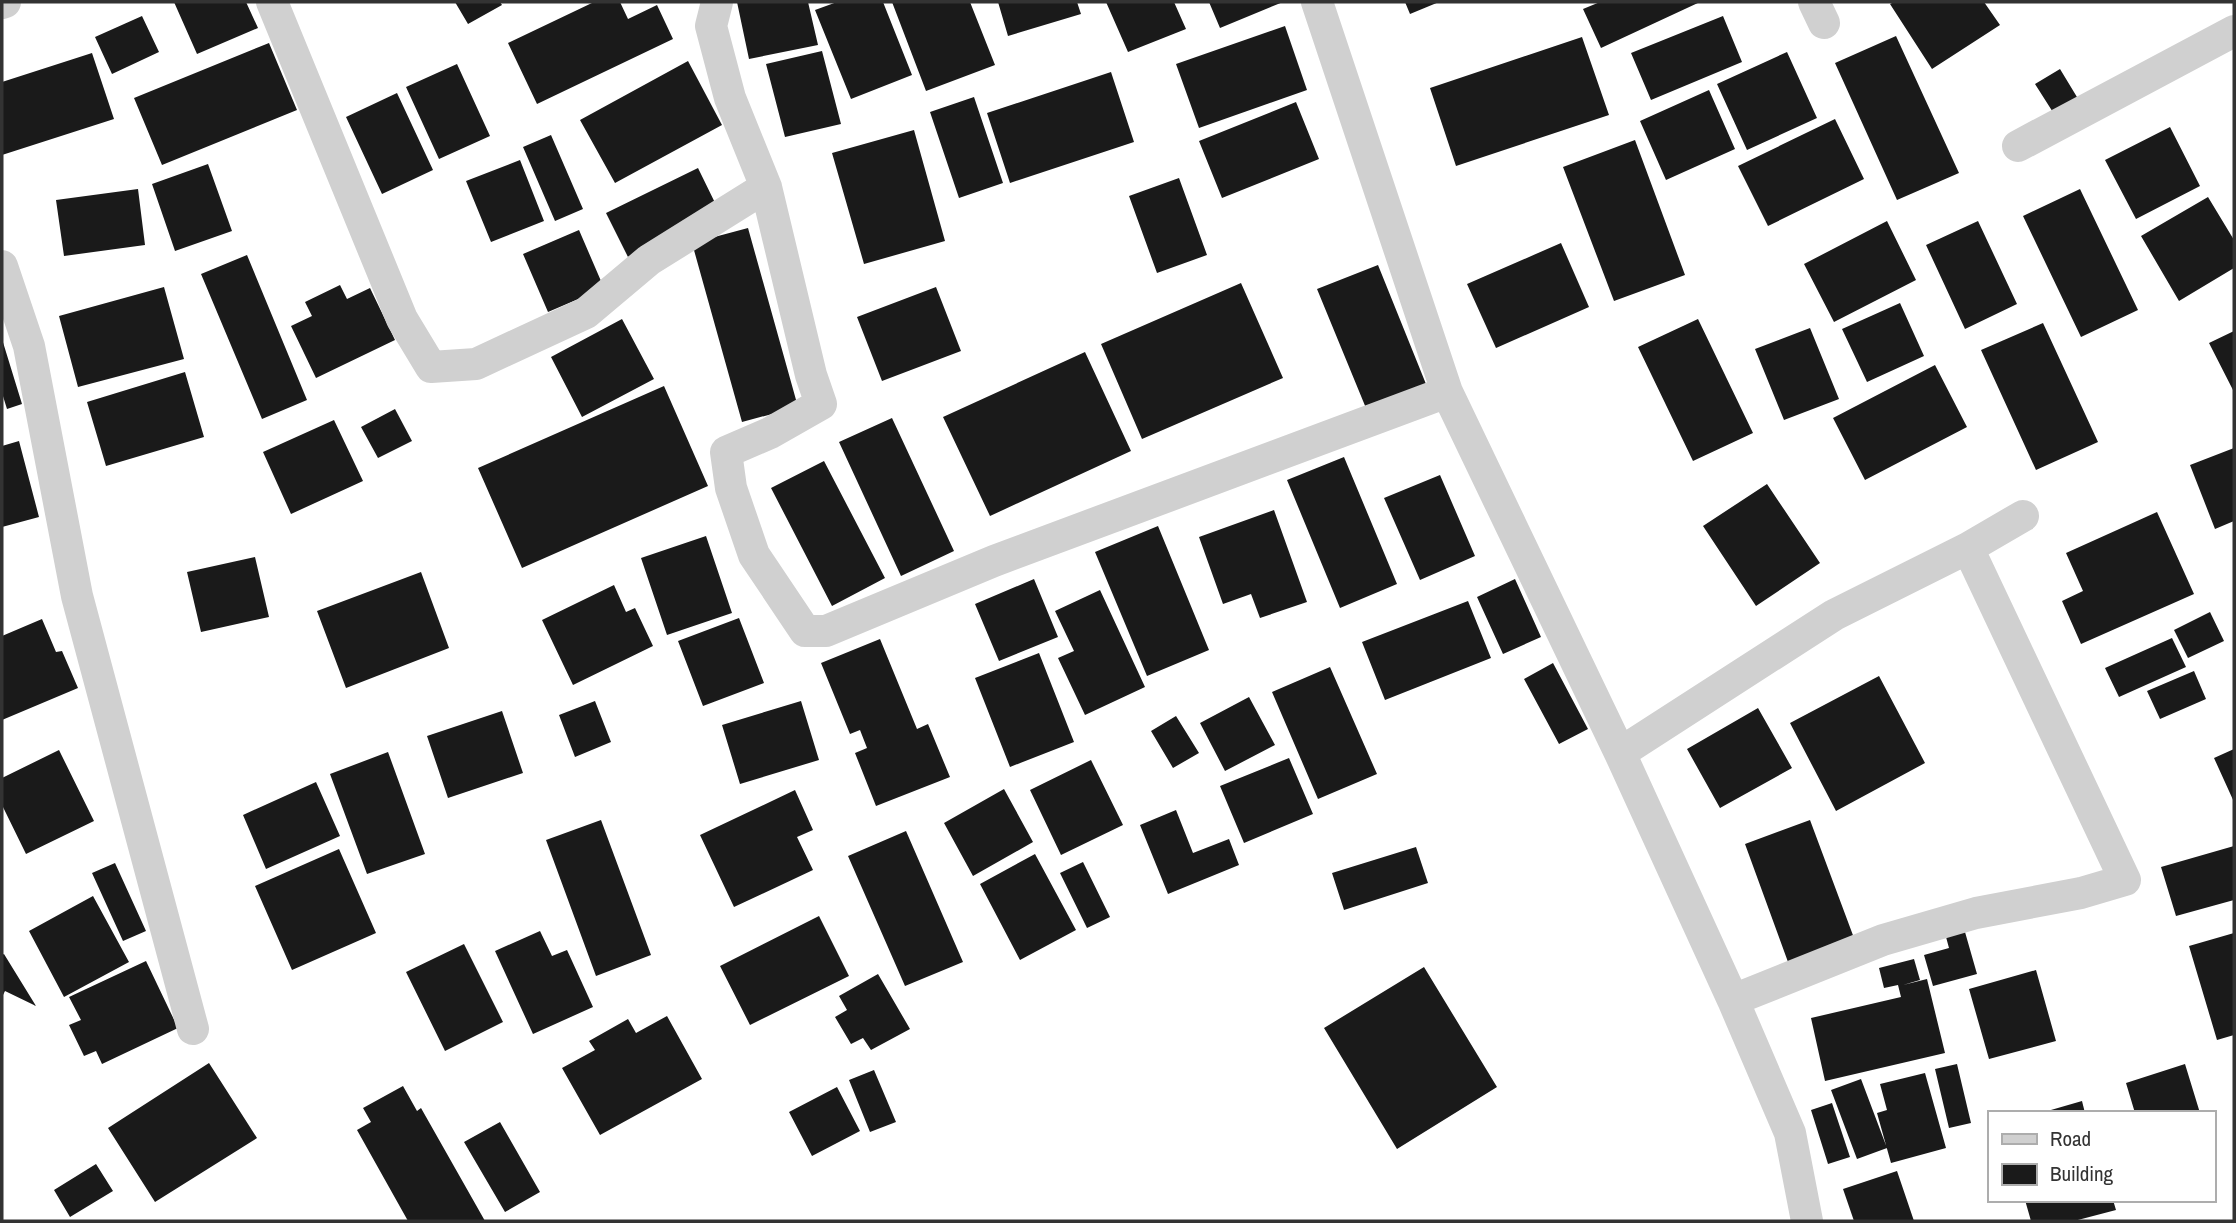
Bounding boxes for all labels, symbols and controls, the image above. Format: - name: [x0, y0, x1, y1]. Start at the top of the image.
- legend: [1988, 1111, 2215, 1202]
- text: Road: [2050, 1124, 2091, 1153]
- text: Building: [2050, 1159, 2114, 1188]

